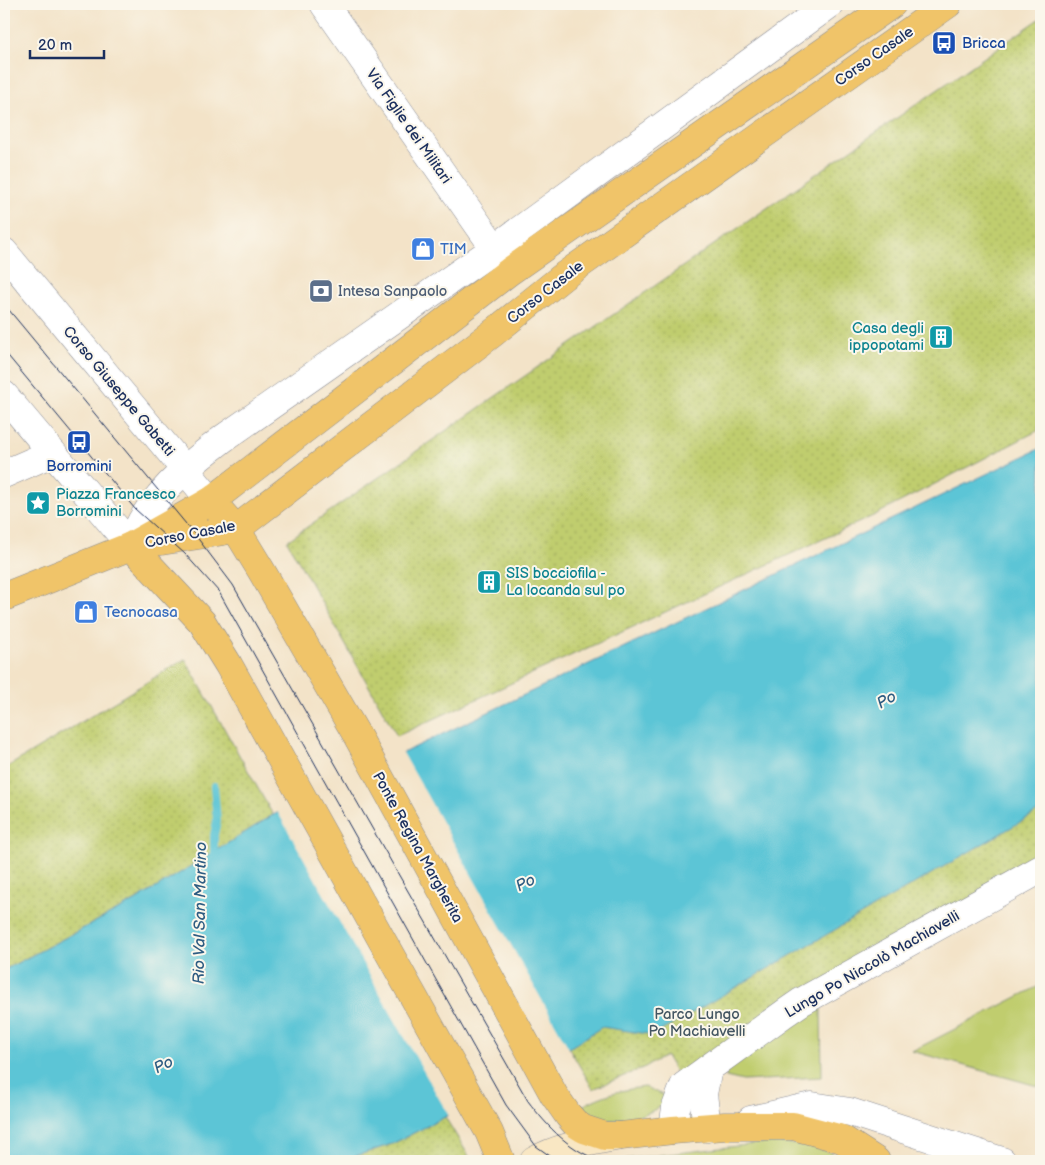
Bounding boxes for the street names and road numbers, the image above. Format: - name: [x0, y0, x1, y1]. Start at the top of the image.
- street label: Corso Casale: [831, 22, 917, 91]
- street label: Via Figlie dei Militari: [362, 65, 455, 188]
- street label: Corso Casale: [503, 257, 587, 328]
- street label: Corso Giuseppe Gabetti: [59, 322, 179, 460]
- street label: Corso Casale: [143, 516, 237, 553]
- street label: Ponte Regina Margherita: [368, 768, 467, 926]
- street label: Lungo Po Niccolò Machiavelli: [781, 906, 963, 1022]

